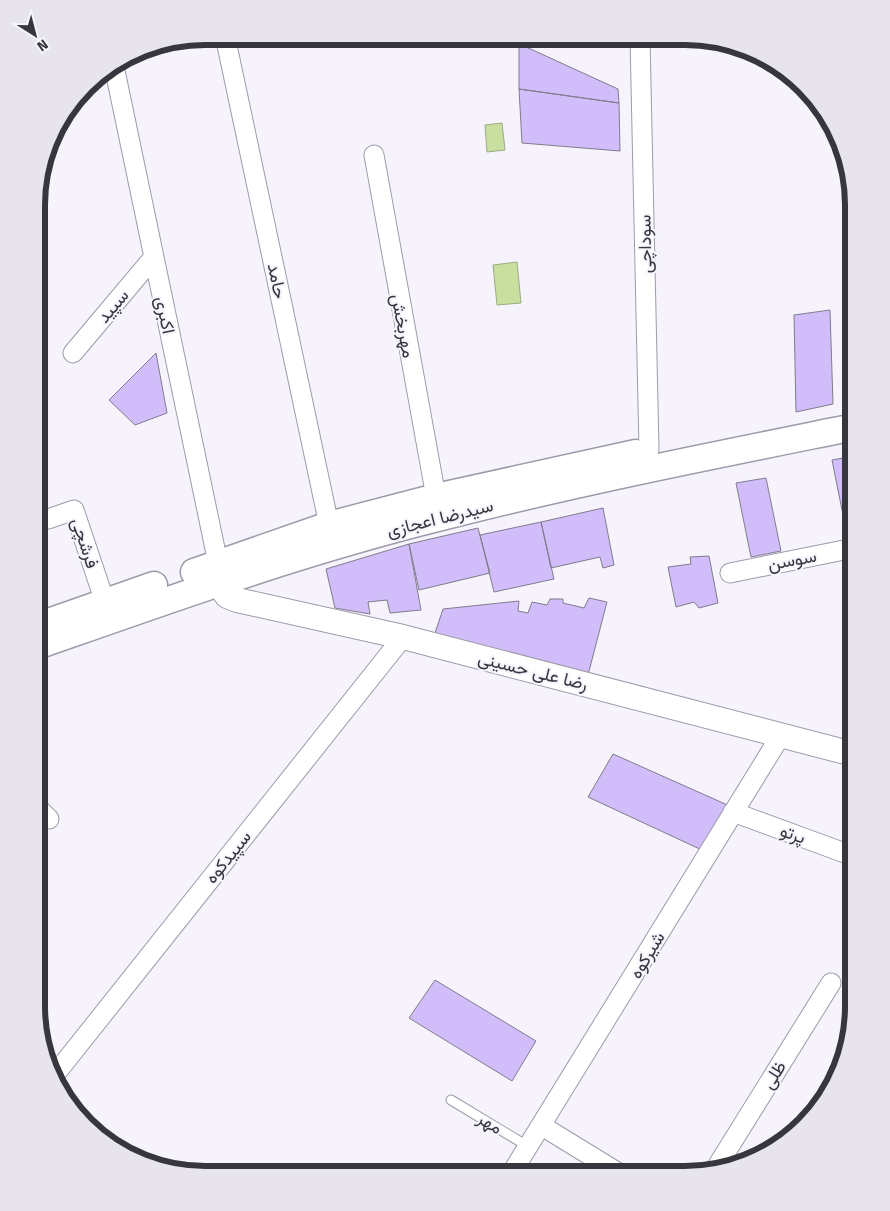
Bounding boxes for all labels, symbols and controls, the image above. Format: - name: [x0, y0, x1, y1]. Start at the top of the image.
- north arrow: [10, 10, 60, 60]
- text: N: [34, 36, 51, 55]
- street label: سوداچی: [633, 214, 658, 274]
- street label: حامد: [263, 261, 291, 301]
- street label: سپید: [93, 285, 134, 328]
- street label: مهربخش: [386, 292, 420, 360]
- street label: اکبری: [150, 294, 180, 336]
- street label: سیدرضا اعجازی: [384, 494, 496, 542]
- street label: فرشچی: [66, 515, 103, 571]
- street label: سوسن: [766, 544, 818, 576]
- street label: رضا علی حسینی: [476, 647, 590, 695]
- street label: پرتو: [777, 819, 809, 850]
- street label: سپیدکوه: [200, 826, 257, 888]
- street label: شیرکوه: [624, 927, 670, 983]
- street label: ظلی: [757, 1057, 791, 1093]
- street label: مهر: [473, 1106, 507, 1139]

